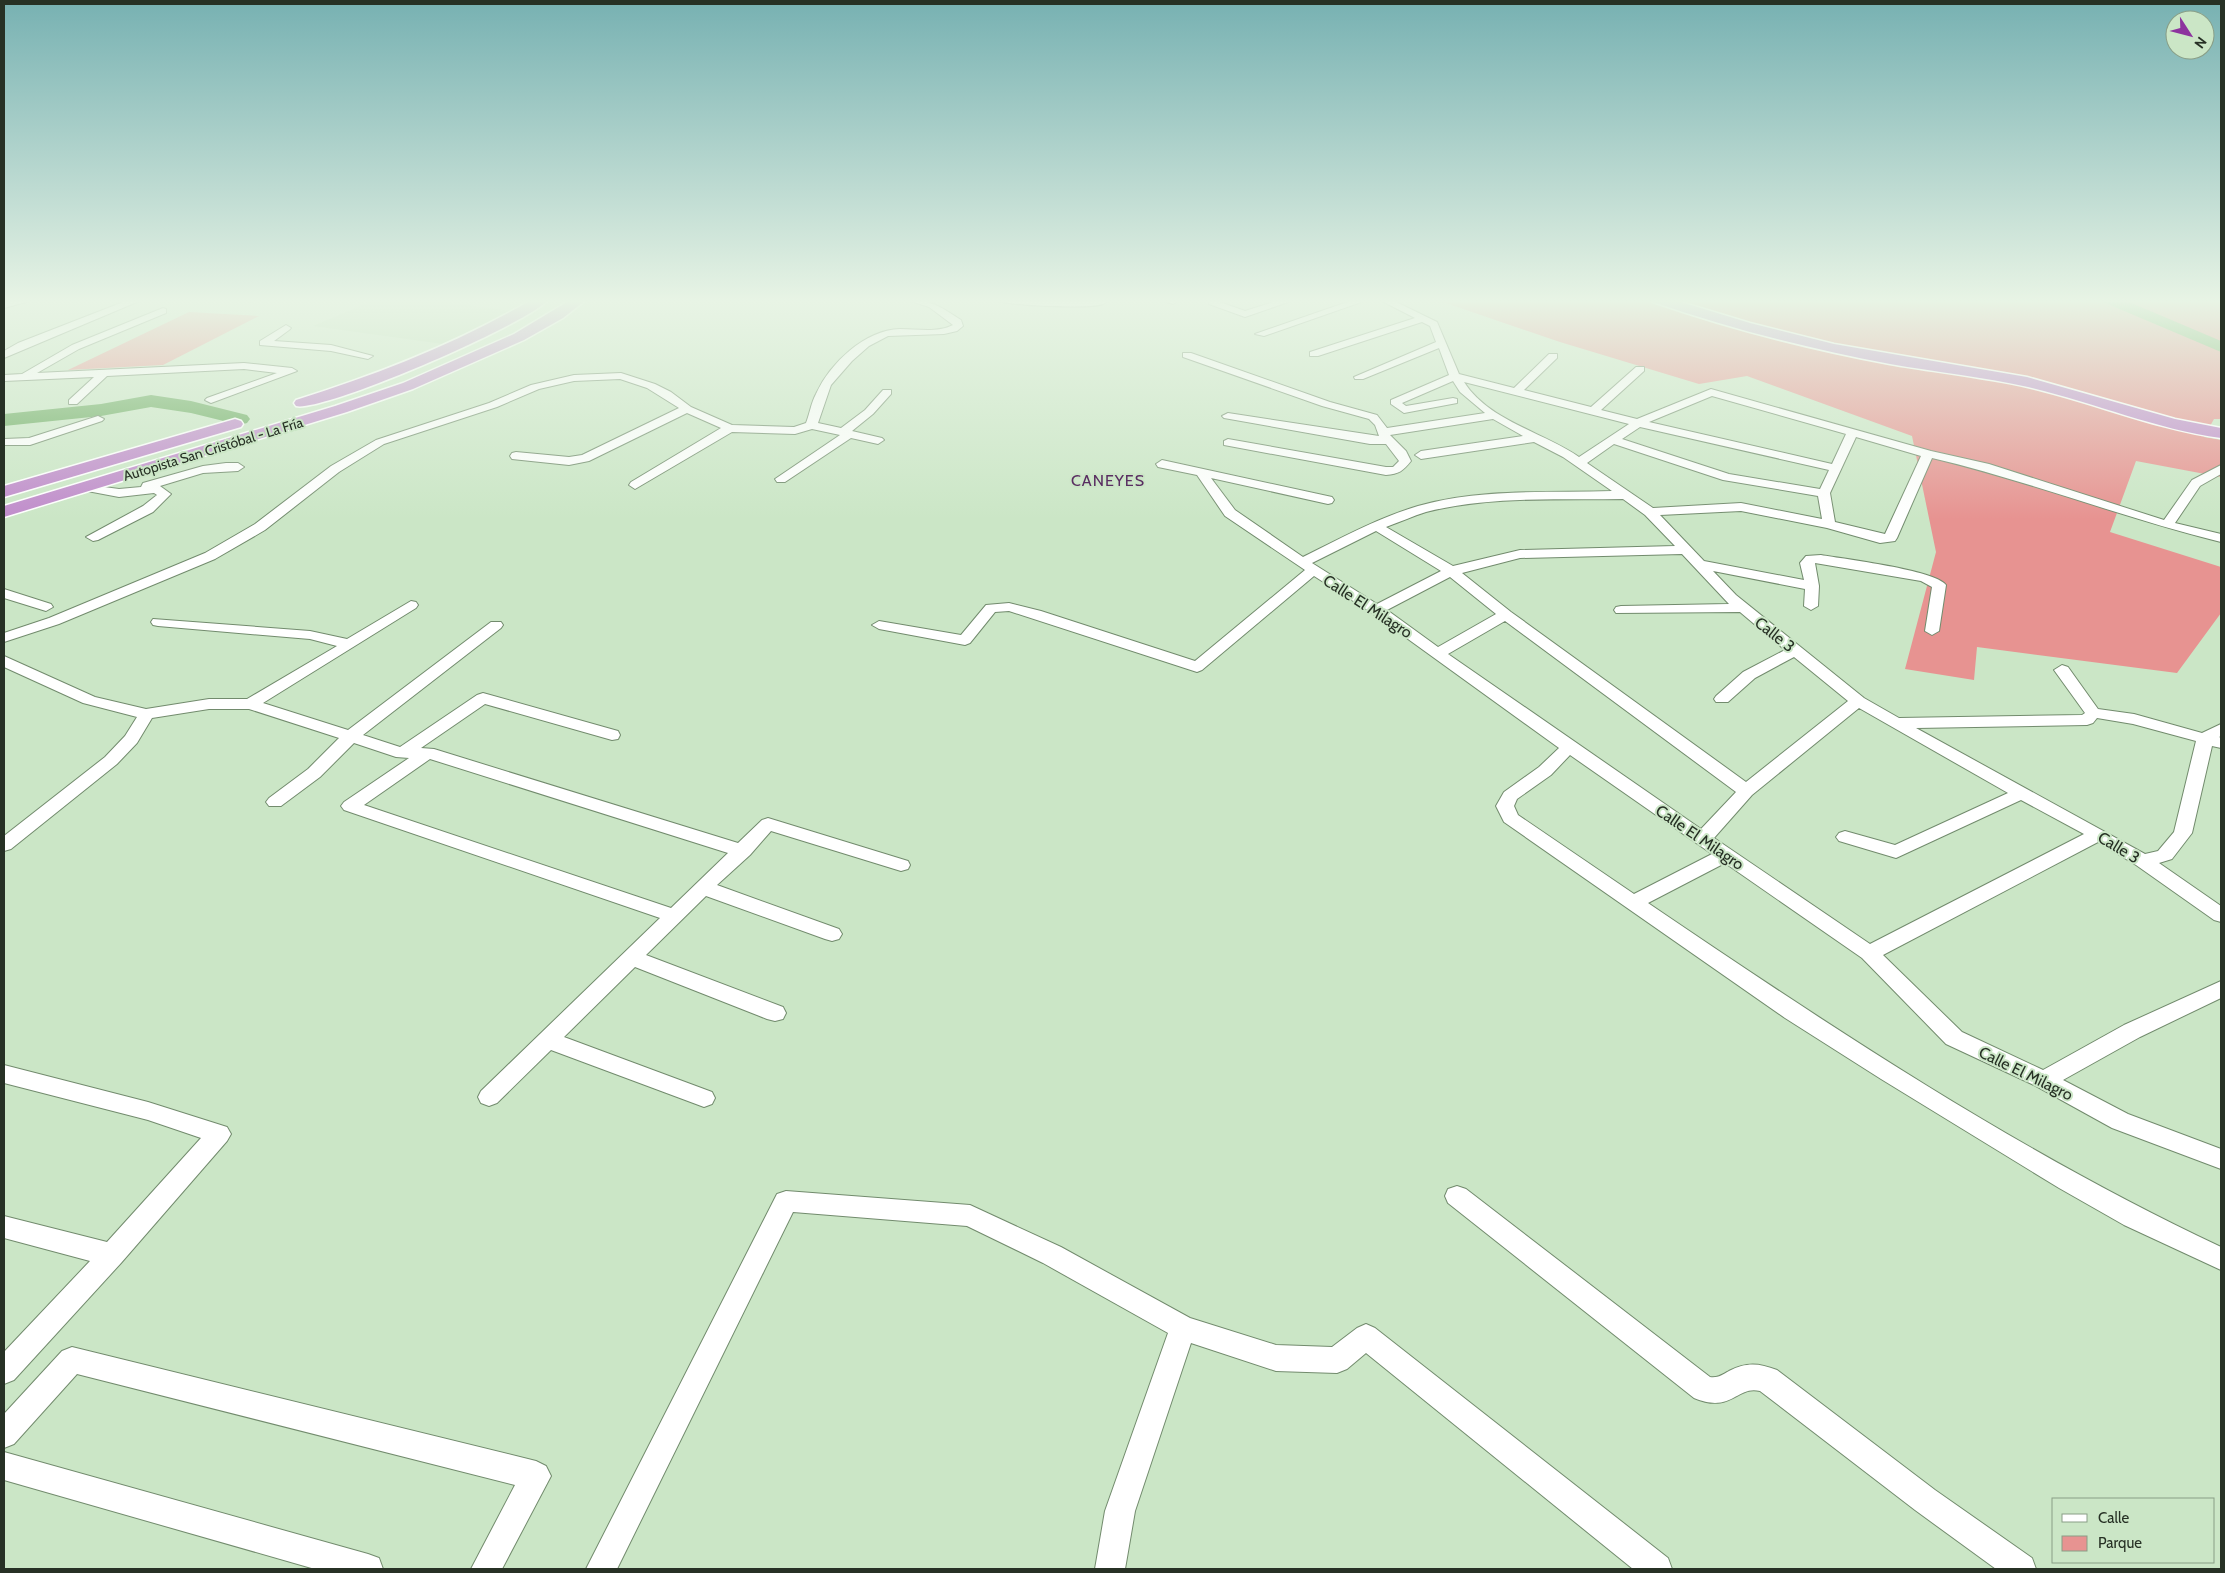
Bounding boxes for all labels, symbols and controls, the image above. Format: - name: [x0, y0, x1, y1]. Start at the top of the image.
- north arrow: [2165, 10, 2215, 60]
- text: N: [2190, 33, 2211, 52]
- street label: Autopista San Cristóbal - La Fría: [121, 413, 305, 485]
- district label: CANEYES: [1071, 471, 1145, 490]
- street label: Calle El Milagro: [1320, 571, 1416, 642]
- street label: Calle 3: [1751, 613, 1798, 656]
- street label: Calle El Milagro: [1652, 801, 1748, 874]
- street label: Calle 3: [2094, 828, 2143, 867]
- street label: Calle El Milagro: [1976, 1042, 2076, 1105]
- legend: [2052, 1498, 2215, 1563]
- text: Calle: [2098, 1509, 2129, 1527]
- text: Parque: [2098, 1534, 2142, 1552]

